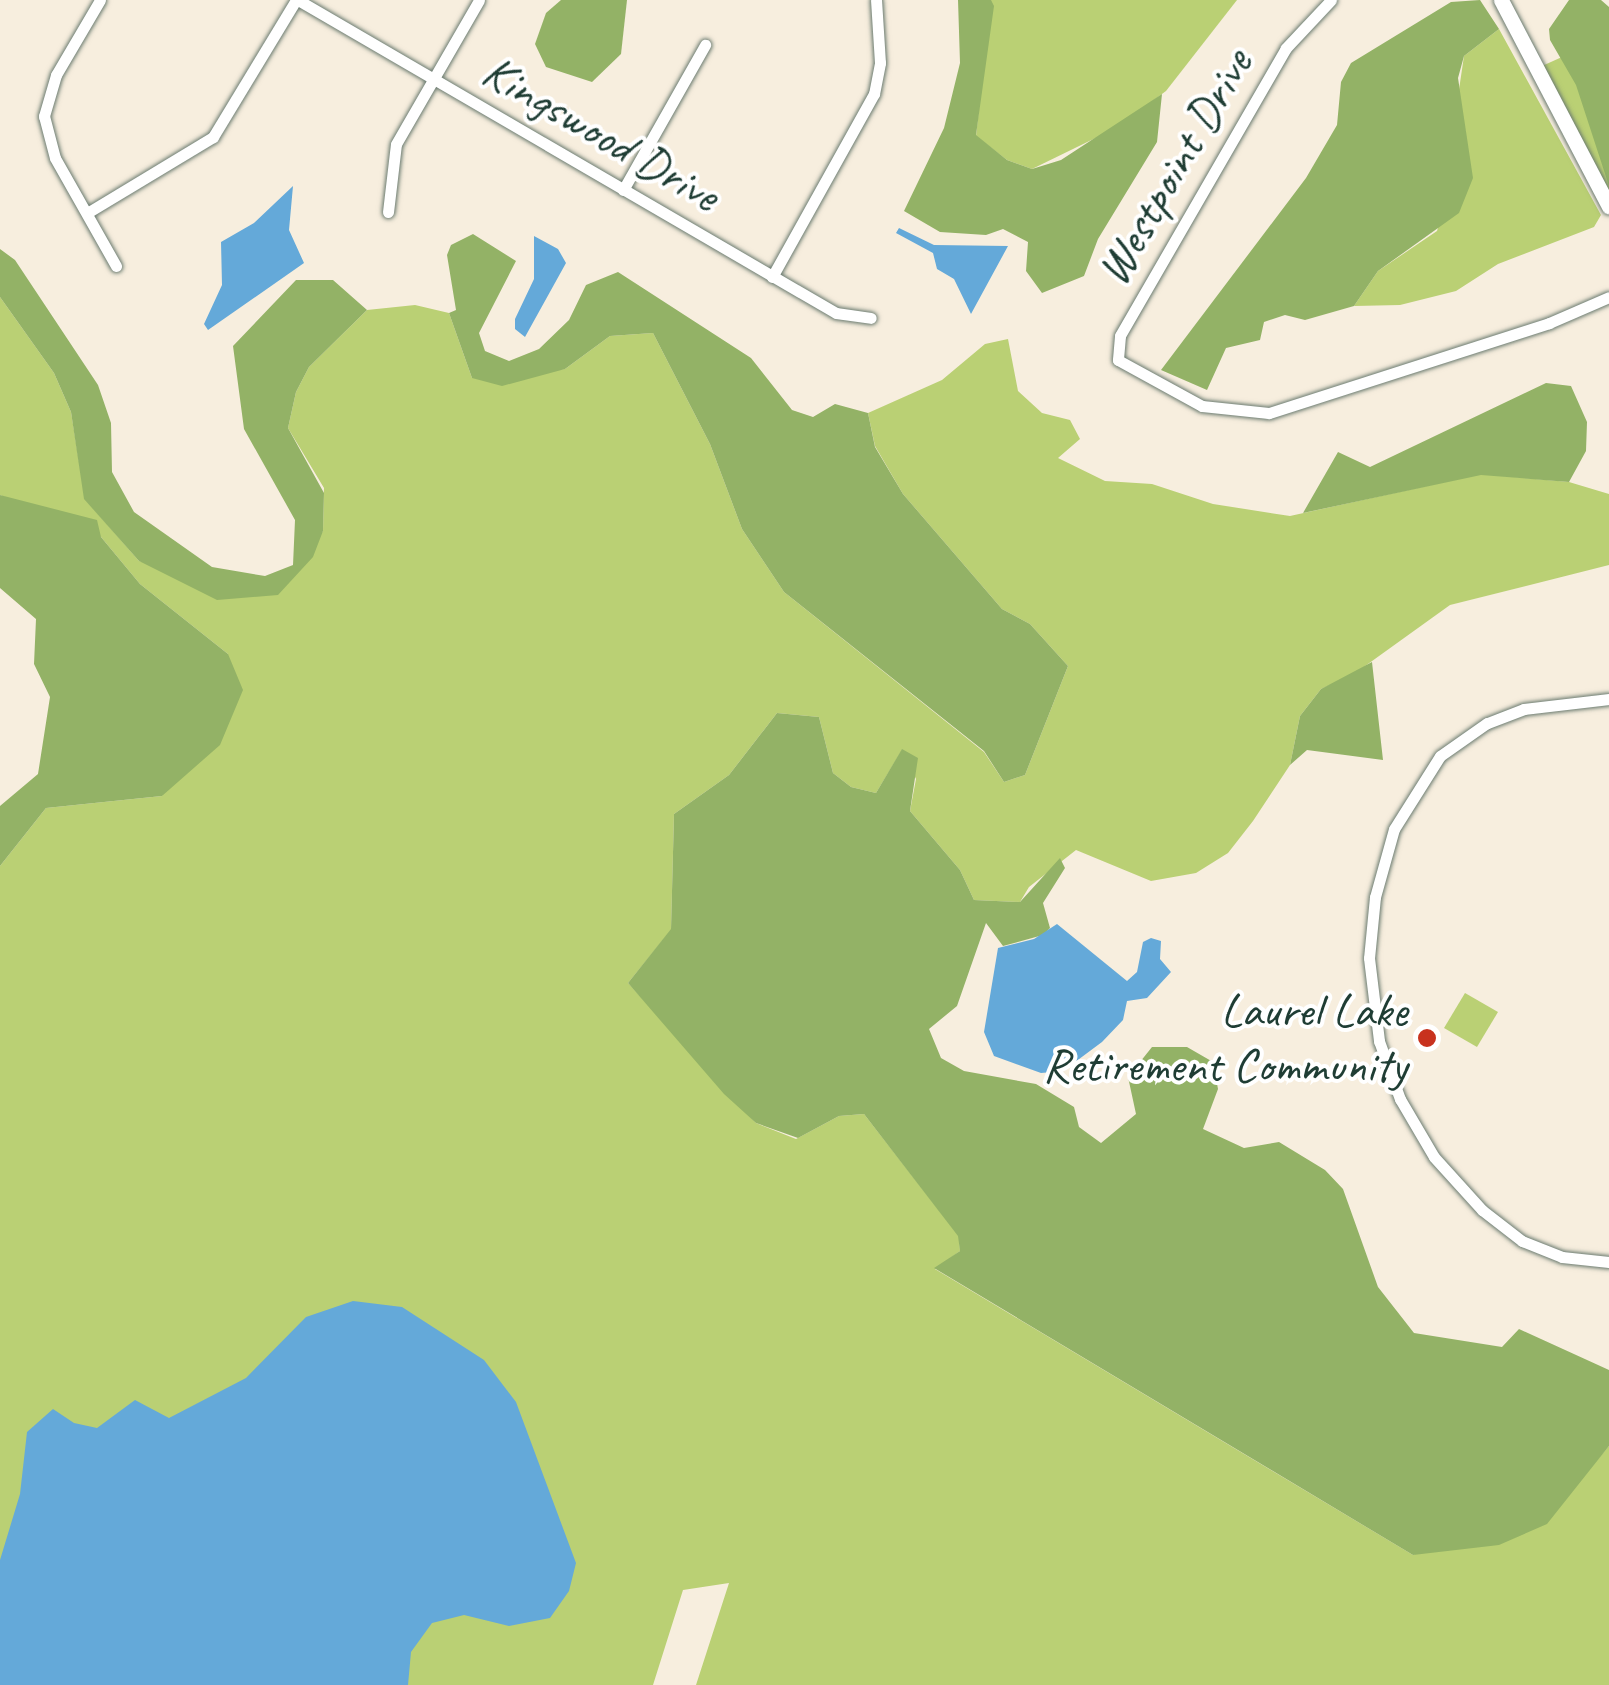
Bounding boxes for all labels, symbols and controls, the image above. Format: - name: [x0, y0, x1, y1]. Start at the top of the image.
- street label: Westpoint Drive: [1083, 39, 1265, 295]
- street label: Kingswood Drive: [472, 42, 730, 224]
- place label: Laurel Lake Retirement Community: [1040, 981, 1407, 1094]
- marker: Laurel Lake Retirement Community: [1416, 1027, 1438, 1049]

